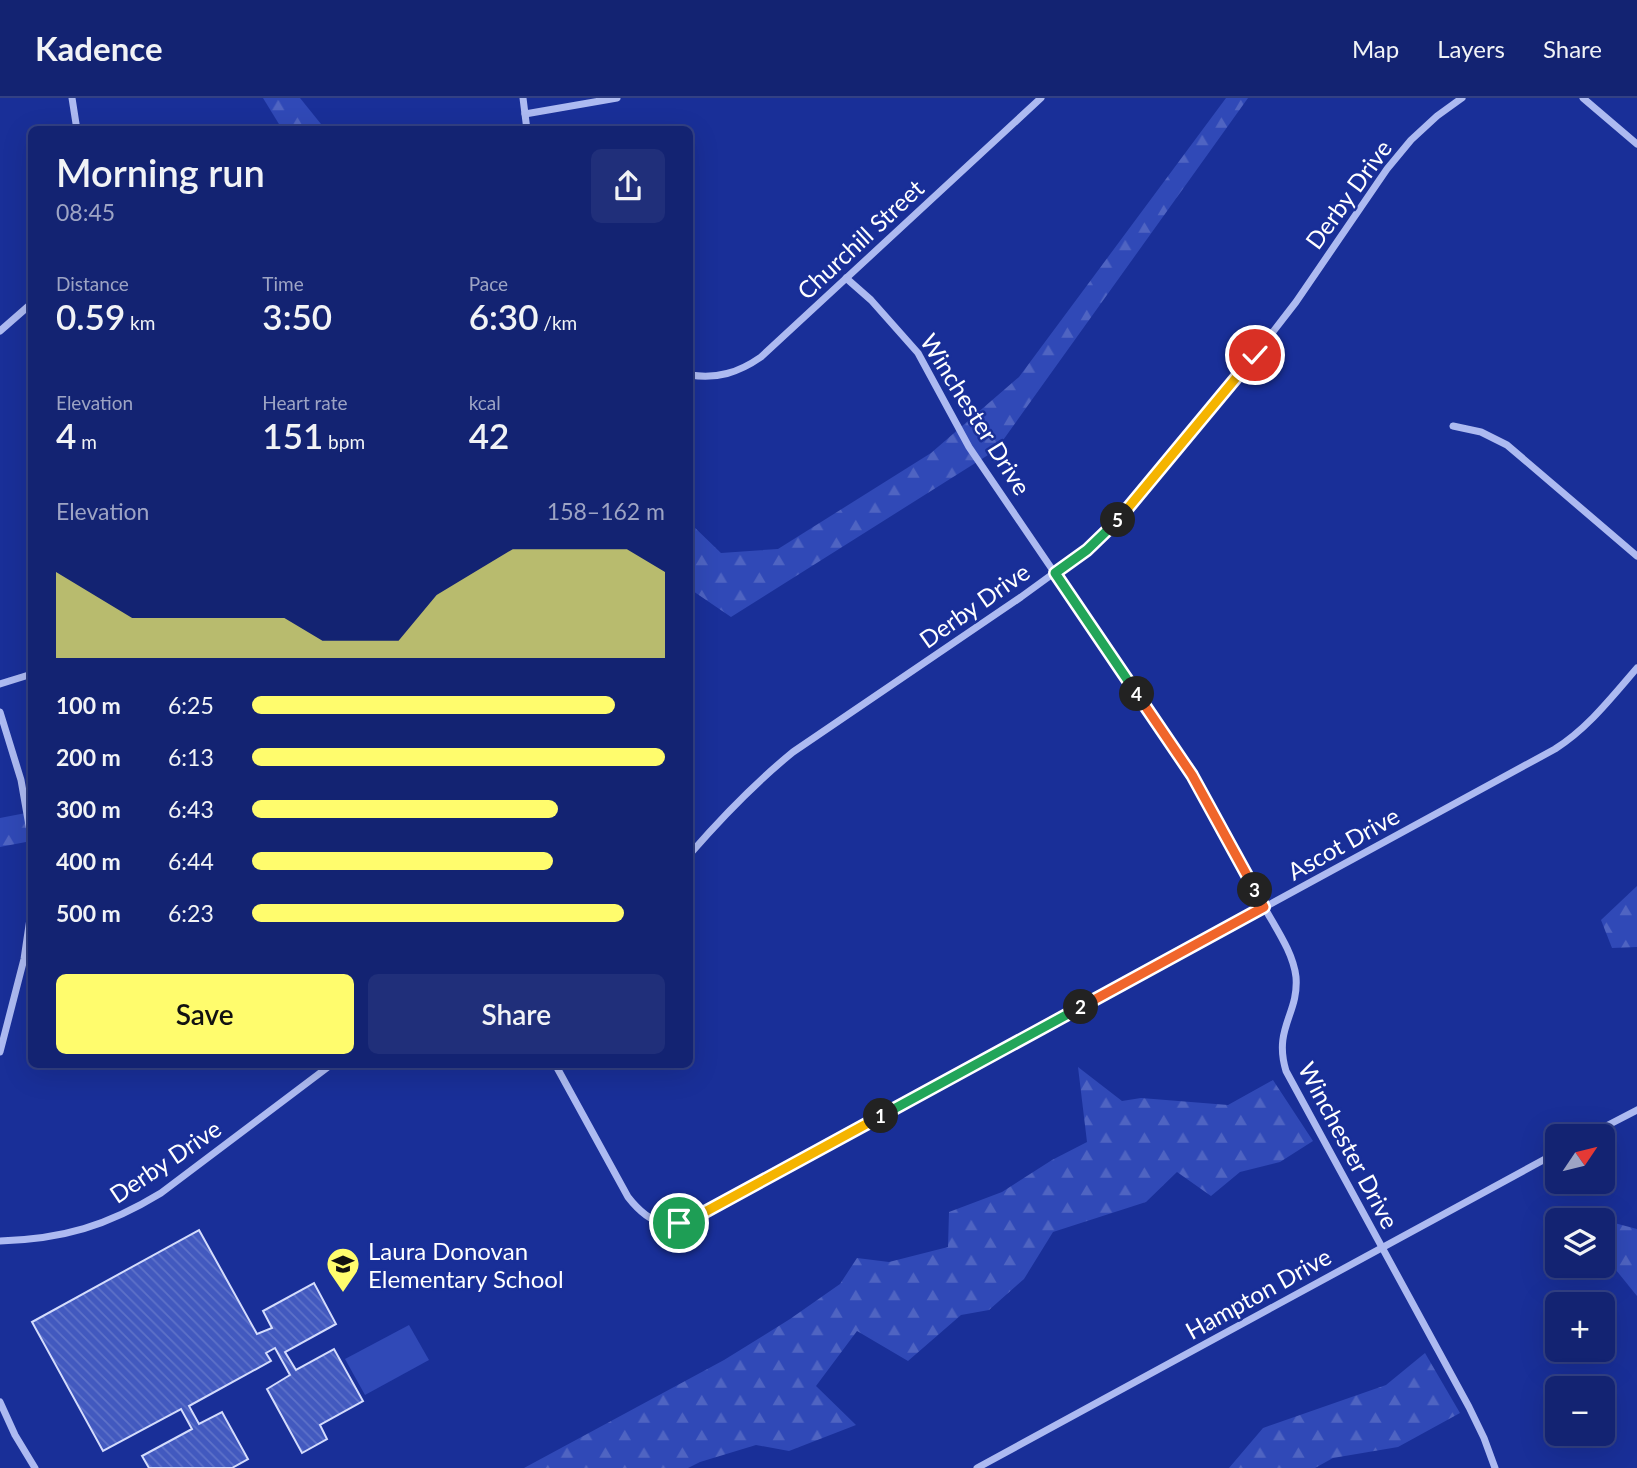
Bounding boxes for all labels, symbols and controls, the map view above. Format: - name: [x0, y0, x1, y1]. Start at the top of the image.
- text: Kadence: [35, 28, 163, 68]
- text: Map: [1352, 34, 1399, 63]
- text: Layers: [1437, 34, 1505, 63]
- text: Share: [1543, 34, 1602, 63]
- street label: Derby Drive: [1299, 134, 1397, 254]
- text: Morning run: [56, 149, 265, 195]
- button: share: [591, 149, 665, 223]
- street label: Churchill Street: [791, 173, 930, 305]
- text: 08:45: [56, 198, 115, 226]
- text: Distance: [56, 272, 129, 295]
- text: Time: [262, 272, 304, 295]
- text: Pace: [469, 272, 508, 295]
- text: 0.59: [56, 295, 125, 337]
- text: 3:50: [262, 295, 332, 337]
- text: 6:30: [469, 295, 538, 337]
- text: km: [125, 311, 155, 334]
- text: /km: [538, 311, 577, 334]
- pin: [1225, 325, 1285, 385]
- street label: Winchester Drive: [915, 328, 1037, 500]
- icon: check: [1236, 336, 1274, 374]
- text: Elevation: [56, 391, 133, 414]
- text: Heart rate: [262, 391, 348, 414]
- text: kcal: [469, 391, 501, 414]
- text: 4: [56, 414, 76, 456]
- text: 151: [262, 414, 323, 456]
- text: 42: [469, 414, 509, 456]
- text: m: [76, 430, 97, 453]
- text: bpm: [323, 430, 365, 453]
- text: Elevation: [56, 497, 149, 525]
- text: 158–162 m: [547, 497, 665, 525]
- pin: 5: [1100, 502, 1136, 538]
- text: 5: [1112, 508, 1123, 531]
- street label: Derby Drive: [913, 556, 1035, 654]
- pin: 4: [1120, 676, 1154, 712]
- text: 4: [1131, 682, 1142, 705]
- text: 100 m: [56, 691, 121, 719]
- text: 6:25: [168, 691, 214, 719]
- text: 200 m: [56, 743, 121, 771]
- text: 6:13: [168, 743, 214, 771]
- text: 300 m: [56, 795, 121, 823]
- text: 6:43: [168, 795, 214, 823]
- street label: Ascot Drive: [1282, 800, 1404, 886]
- text: 400 m: [56, 847, 121, 875]
- text: 6:44: [168, 847, 214, 875]
- pin: 3: [1238, 872, 1272, 908]
- text: 3: [1249, 878, 1260, 901]
- text: 500 m: [56, 899, 121, 927]
- text: 6:23: [168, 899, 214, 927]
- button: Save: [56, 974, 354, 1054]
- button: Share: [368, 974, 665, 1054]
- pin: 2: [1064, 990, 1098, 1024]
- text: 2: [1075, 995, 1086, 1018]
- street label: Winchester Drive: [1293, 1057, 1405, 1233]
- pin: 1: [864, 1098, 898, 1134]
- text: 1: [875, 1104, 886, 1127]
- street label: Derby Drive: [104, 1113, 226, 1209]
- north arrow: [1545, 1124, 1615, 1194]
- map controls: [1545, 1124, 1615, 1446]
- pin: [649, 1193, 709, 1253]
- icon: arrive: [660, 1204, 698, 1242]
- button: layers: [1545, 1208, 1615, 1278]
- place label: Laura Donovan Elementary School: [368, 1236, 564, 1293]
- street label: Hampton Drive: [1180, 1241, 1336, 1345]
- school or university icon: Laura Donovan Elementary School: [324, 1245, 362, 1294]
- button: +: [1545, 1292, 1615, 1362]
- button: −: [1545, 1376, 1615, 1446]

